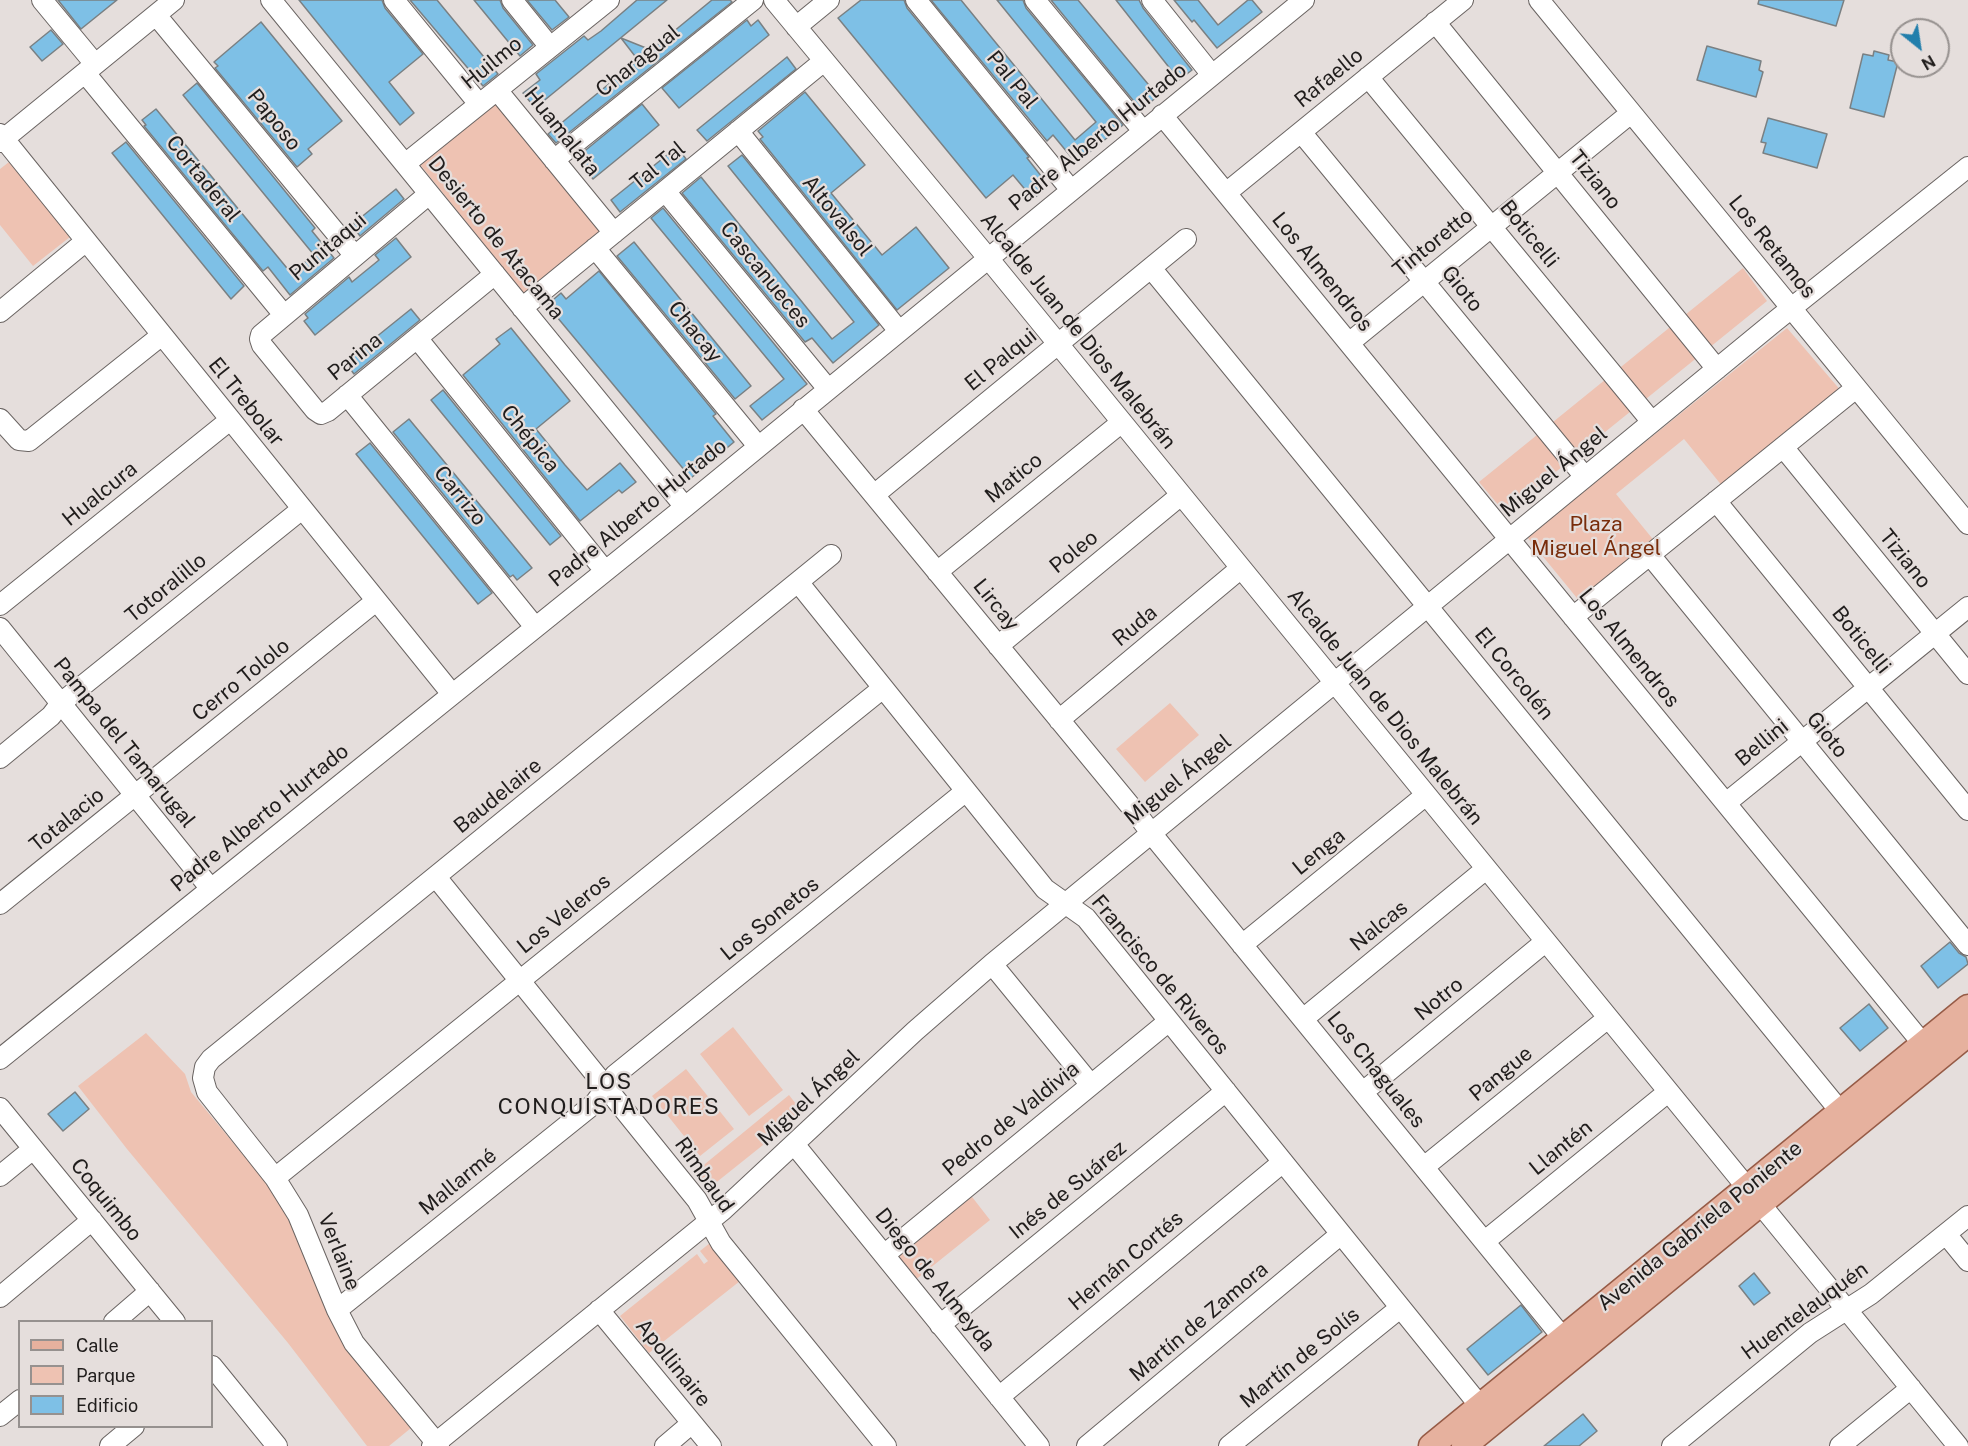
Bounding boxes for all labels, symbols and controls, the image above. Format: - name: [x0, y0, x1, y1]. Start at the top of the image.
- north arrow: [1890, 18, 1950, 78]
- street label: Charagual: [591, 20, 685, 102]
- street label: Huilmo: [457, 31, 527, 95]
- street label: Rafaello: [1290, 43, 1368, 113]
- street label: Pal Pal: [981, 46, 1043, 114]
- text: N: [1918, 51, 1938, 74]
- street label: Padre Alberto Hurtado: [1004, 58, 1192, 216]
- street label: Huamalata: [519, 83, 605, 181]
- street label: Paposo: [242, 84, 306, 156]
- street label: Cortaderal: [160, 131, 246, 227]
- street label: Tal Tal: [625, 136, 691, 196]
- street label: Tiziano: [1564, 145, 1626, 215]
- street label: Desierto de Atacama: [422, 151, 570, 325]
- street label: Altovalsol: [797, 170, 877, 262]
- street label: Los Retamos: [1723, 191, 1821, 303]
- street label: Boticelli: [1494, 195, 1564, 273]
- street label: Tintoretto: [1388, 203, 1478, 283]
- street label: Los Almendros: [1266, 207, 1378, 337]
- street label: Punitaqui: [284, 208, 372, 286]
- street label: Alcalde Juan de Dios Malebrán: [975, 208, 1181, 454]
- street label: Cascanueces: [715, 217, 815, 333]
- street label: Gioto: [1436, 261, 1488, 317]
- street label: Chacay: [663, 296, 727, 368]
- street label: El Palqui: [960, 324, 1042, 396]
- street label: Parina: [323, 328, 387, 386]
- street label: El Trebolar: [203, 353, 289, 451]
- street label: Chépica: [495, 400, 565, 478]
- street label: Miguel Ángel: [1496, 421, 1612, 523]
- street label: Padre Alberto Hurtado: [544, 434, 732, 592]
- street label: Matico: [980, 447, 1048, 509]
- street label: Hualcura: [58, 456, 142, 532]
- street label: Carrizo: [428, 461, 492, 531]
- park label: Plaza Miguel Ángel: [1531, 512, 1661, 562]
- street label: Tiziano: [1874, 524, 1936, 594]
- street label: Poleo: [1045, 525, 1103, 579]
- street label: Totoralillo: [120, 548, 212, 628]
- street label: Lircay: [968, 574, 1024, 636]
- street label: Los Almendros: [1573, 583, 1685, 713]
- street label: Alcalde Juan de Dios Malebrán: [1282, 584, 1488, 830]
- street label: Ruda: [1108, 600, 1162, 652]
- street label: Boticelli: [1826, 601, 1896, 679]
- street label: El Corcolén: [1469, 623, 1559, 725]
- street label: Cerro Tololo: [187, 633, 295, 727]
- street label: Pampa del Tamarugal: [48, 653, 200, 833]
- street label: Gioto: [1801, 707, 1853, 763]
- street label: Bellini: [1730, 714, 1794, 772]
- street label: Miguel Ángel: [1120, 729, 1236, 831]
- street label: Padre Alberto Hurtado: [166, 739, 354, 897]
- street label: Baudelaire: [449, 753, 547, 839]
- street label: Totalacio: [25, 782, 109, 858]
- street label: Lenga: [1288, 823, 1350, 881]
- street label: Los Veleros: [512, 869, 616, 959]
- street label: Los Sonetos: [716, 872, 824, 966]
- street label: Francisco de Riveros: [1086, 890, 1234, 1060]
- street label: Nalcas: [1345, 895, 1413, 957]
- street label: Notro: [1410, 972, 1468, 1026]
- street label: Los Chaguales: [1321, 1007, 1431, 1133]
- street label: Pangue: [1464, 1041, 1538, 1107]
- street label: Miguel Ángel: [753, 1044, 865, 1152]
- street label: Pedro de Valdivia: [938, 1056, 1084, 1182]
- district label: LOS CONQUISTADORES: [498, 1069, 720, 1120]
- street label: Llantén: [1524, 1115, 1598, 1181]
- street label: Rimbaud: [669, 1132, 739, 1218]
- street label: Inés de Suárez: [1005, 1135, 1131, 1245]
- street label: Avenida Gabriela Poniente: [1593, 1136, 1807, 1316]
- street label: Mallarmé: [414, 1143, 502, 1221]
- street label: Coquimbo: [65, 1154, 147, 1246]
- street label: Diego de Almeyda: [869, 1203, 1001, 1357]
- street label: Hernán Cortés: [1064, 1206, 1188, 1316]
- street label: Verlaine: [312, 1210, 366, 1294]
- street label: Martín de Zamora: [1125, 1257, 1273, 1387]
- street label: Huentelauquén: [1737, 1257, 1873, 1365]
- street label: Martín de Solís: [1235, 1302, 1365, 1414]
- street label: Apollinaire: [630, 1314, 716, 1412]
- legend: [18, 1320, 213, 1428]
- text: Calle: [76, 1335, 119, 1356]
- text: Parque: [76, 1365, 136, 1386]
- text: Edificio: [76, 1395, 138, 1416]

